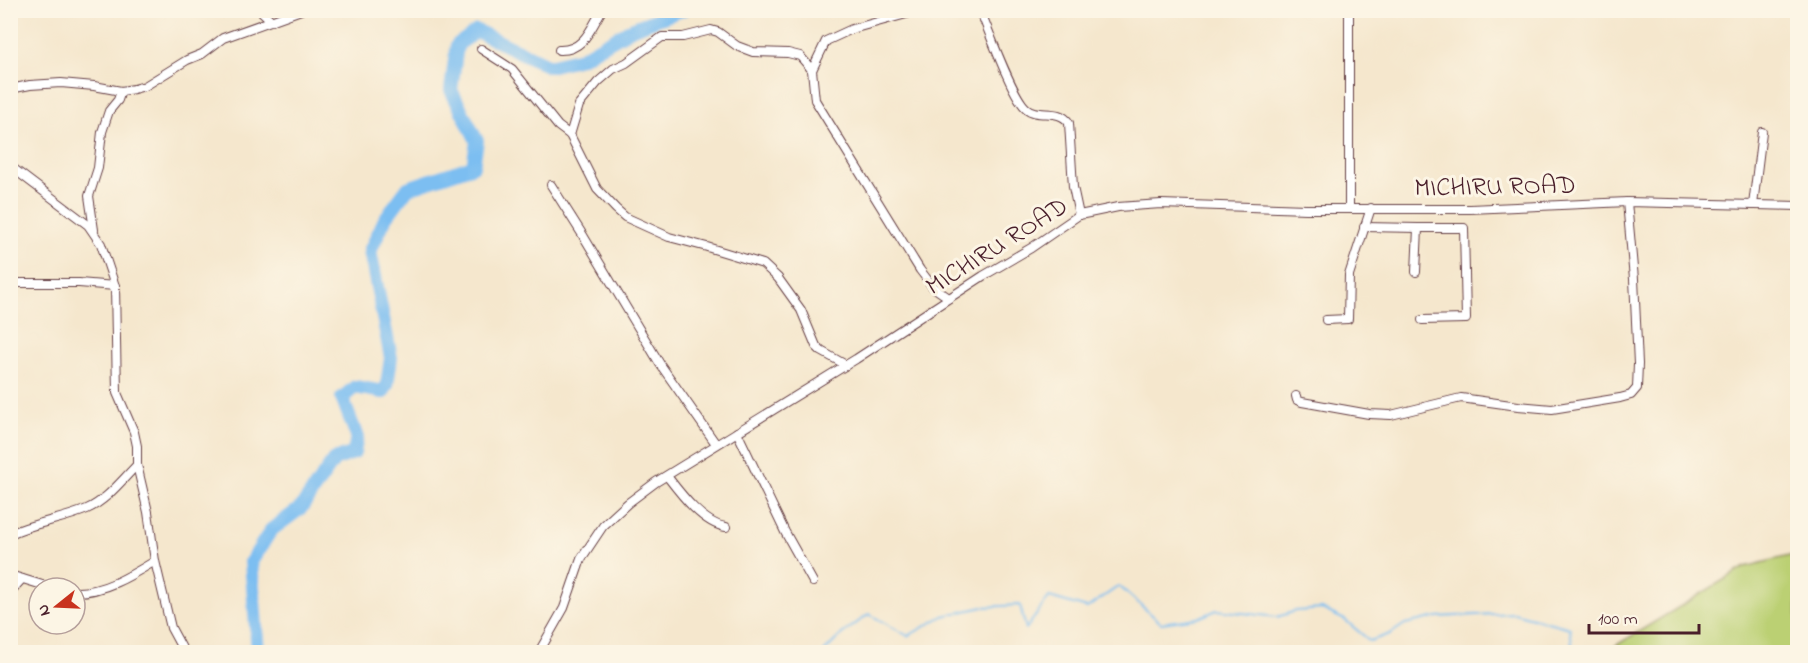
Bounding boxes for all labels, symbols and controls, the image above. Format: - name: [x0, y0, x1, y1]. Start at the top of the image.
- street label: MICHIRU ROAD: [1414, 168, 1576, 208]
- street label: MICHIRU ROAD: [919, 189, 1076, 306]
- north arrow: [27, 576, 87, 636]
- scale bar: [1589, 597, 1698, 635]
- text: N: [31, 601, 58, 619]
- text: 100 m: [1598, 607, 1638, 633]

